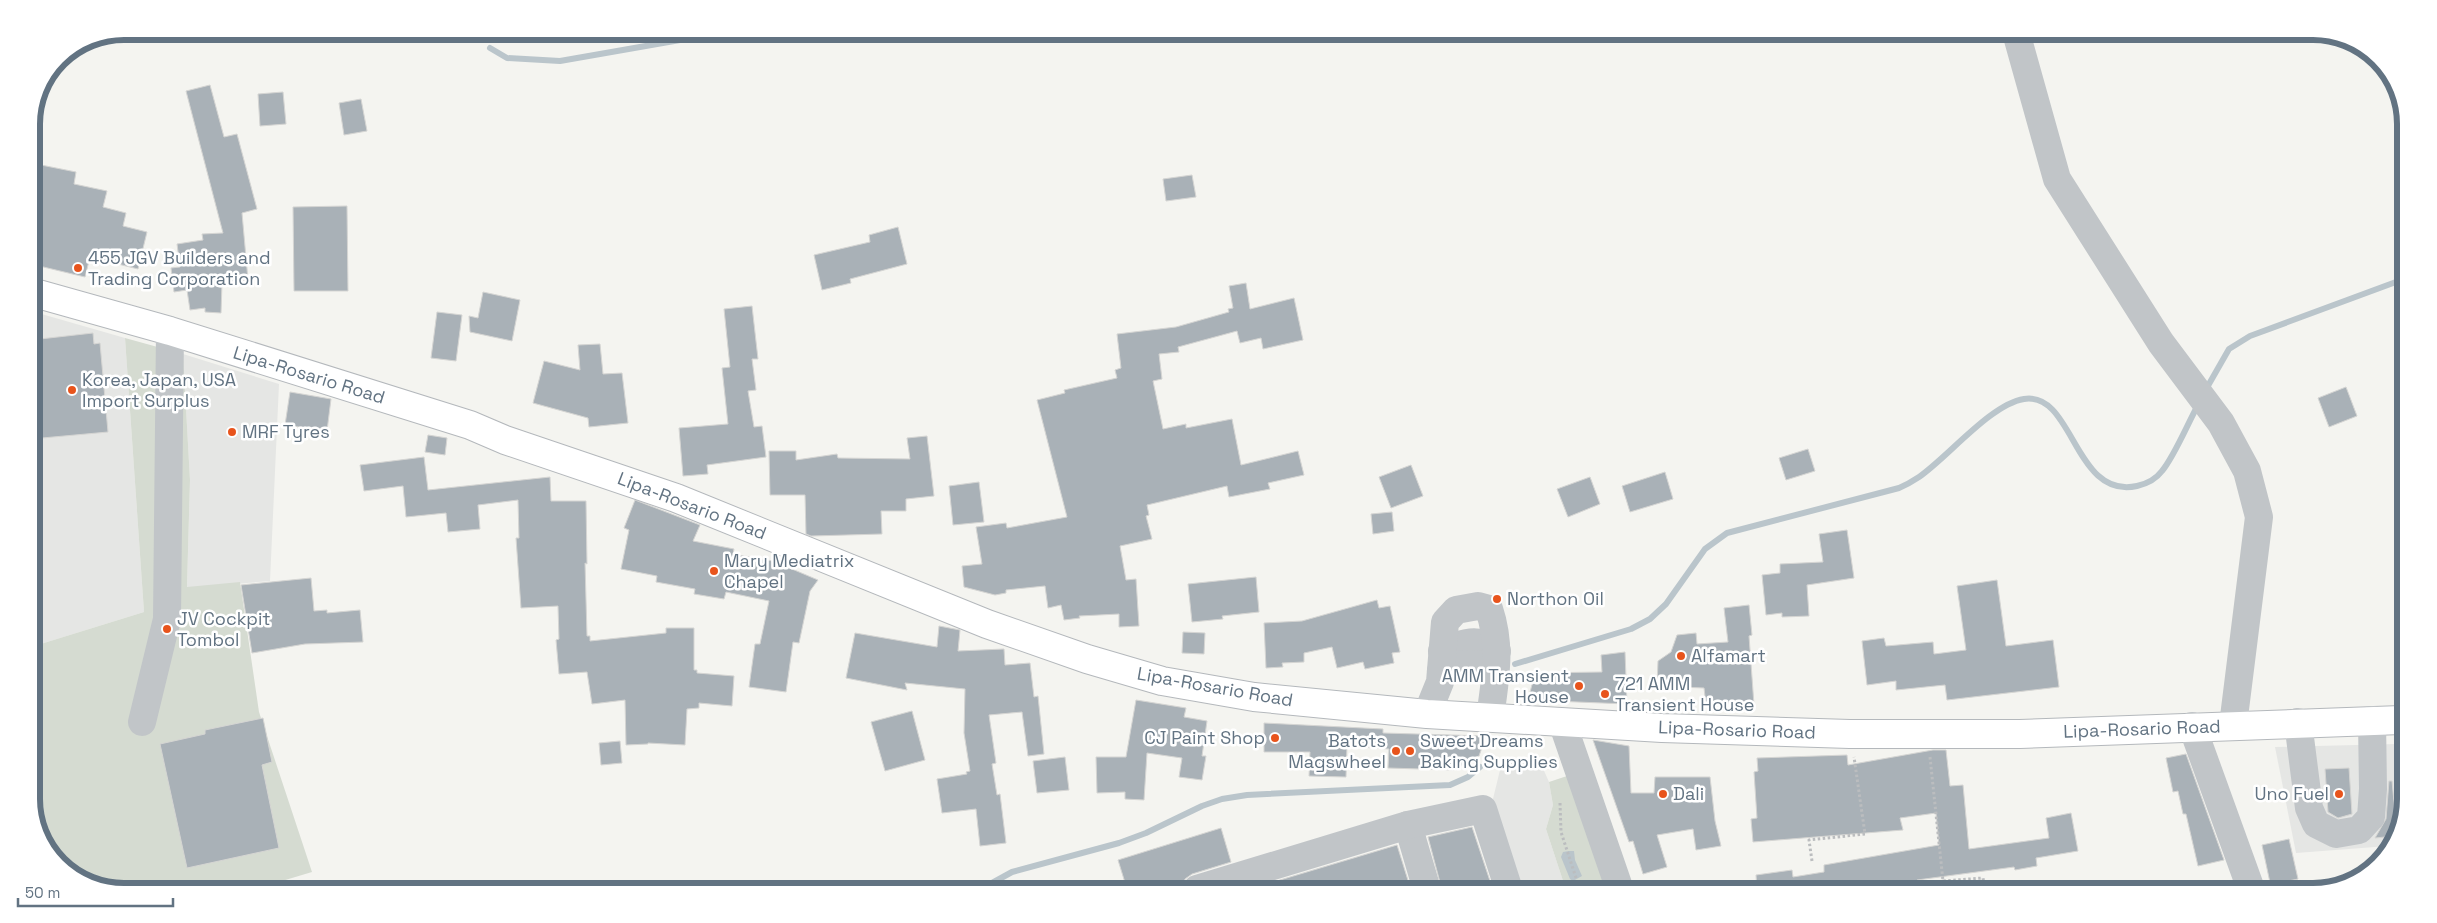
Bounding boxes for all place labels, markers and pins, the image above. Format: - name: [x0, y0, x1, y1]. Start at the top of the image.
- place label: 455 JGV Builders and Trading Corporation: [88, 246, 271, 290]
- marker: 455 JGV Builders and Trading Corporation: [72, 262, 84, 274]
- place label: Korea, Japan, USA Import Surplus: [82, 368, 236, 412]
- marker: Korea, Japan, USA Import Surplus: [66, 384, 78, 396]
- place label: MRF Tyres: [242, 420, 330, 443]
- marker: MRF Tyres: [226, 426, 238, 438]
- place label: Mary Mediatrix Chapel: [724, 549, 855, 593]
- marker: Mary Mediatrix Chapel: [708, 565, 720, 577]
- place label: Northon Oil: [1507, 587, 1604, 610]
- marker: Northon Oil: [1491, 593, 1503, 605]
- place label: JV Cockpit Tombol: [177, 607, 271, 651]
- marker: JV Cockpit Tombol: [161, 623, 173, 635]
- place label: Alfamart: [1691, 644, 1766, 667]
- marker: Alfamart: [1675, 650, 1687, 662]
- place label: AMM Transient House: [1442, 664, 1569, 708]
- place label: 721 AMM Transient House: [1615, 672, 1754, 716]
- marker: AMM Transient House: [1573, 680, 1585, 692]
- marker: 721 AMM Transient House: [1599, 688, 1611, 700]
- place label: CJ Paint Shop: [1144, 726, 1265, 749]
- place label: Batots Magswheel: [1288, 729, 1386, 773]
- place label: Sweet Dreams Baking Supplies: [1420, 729, 1558, 773]
- marker: CJ Paint Shop: [1269, 732, 1281, 744]
- marker: Batots Magswheel: [1390, 745, 1402, 757]
- marker: Sweet Dreams Baking Supplies: [1404, 745, 1416, 757]
- place label: Dali: [1673, 782, 1704, 805]
- place label: Uno Fuel: [2254, 782, 2329, 805]
- marker: Dali: [1657, 788, 1669, 800]
- marker: Uno Fuel: [2333, 788, 2345, 800]

